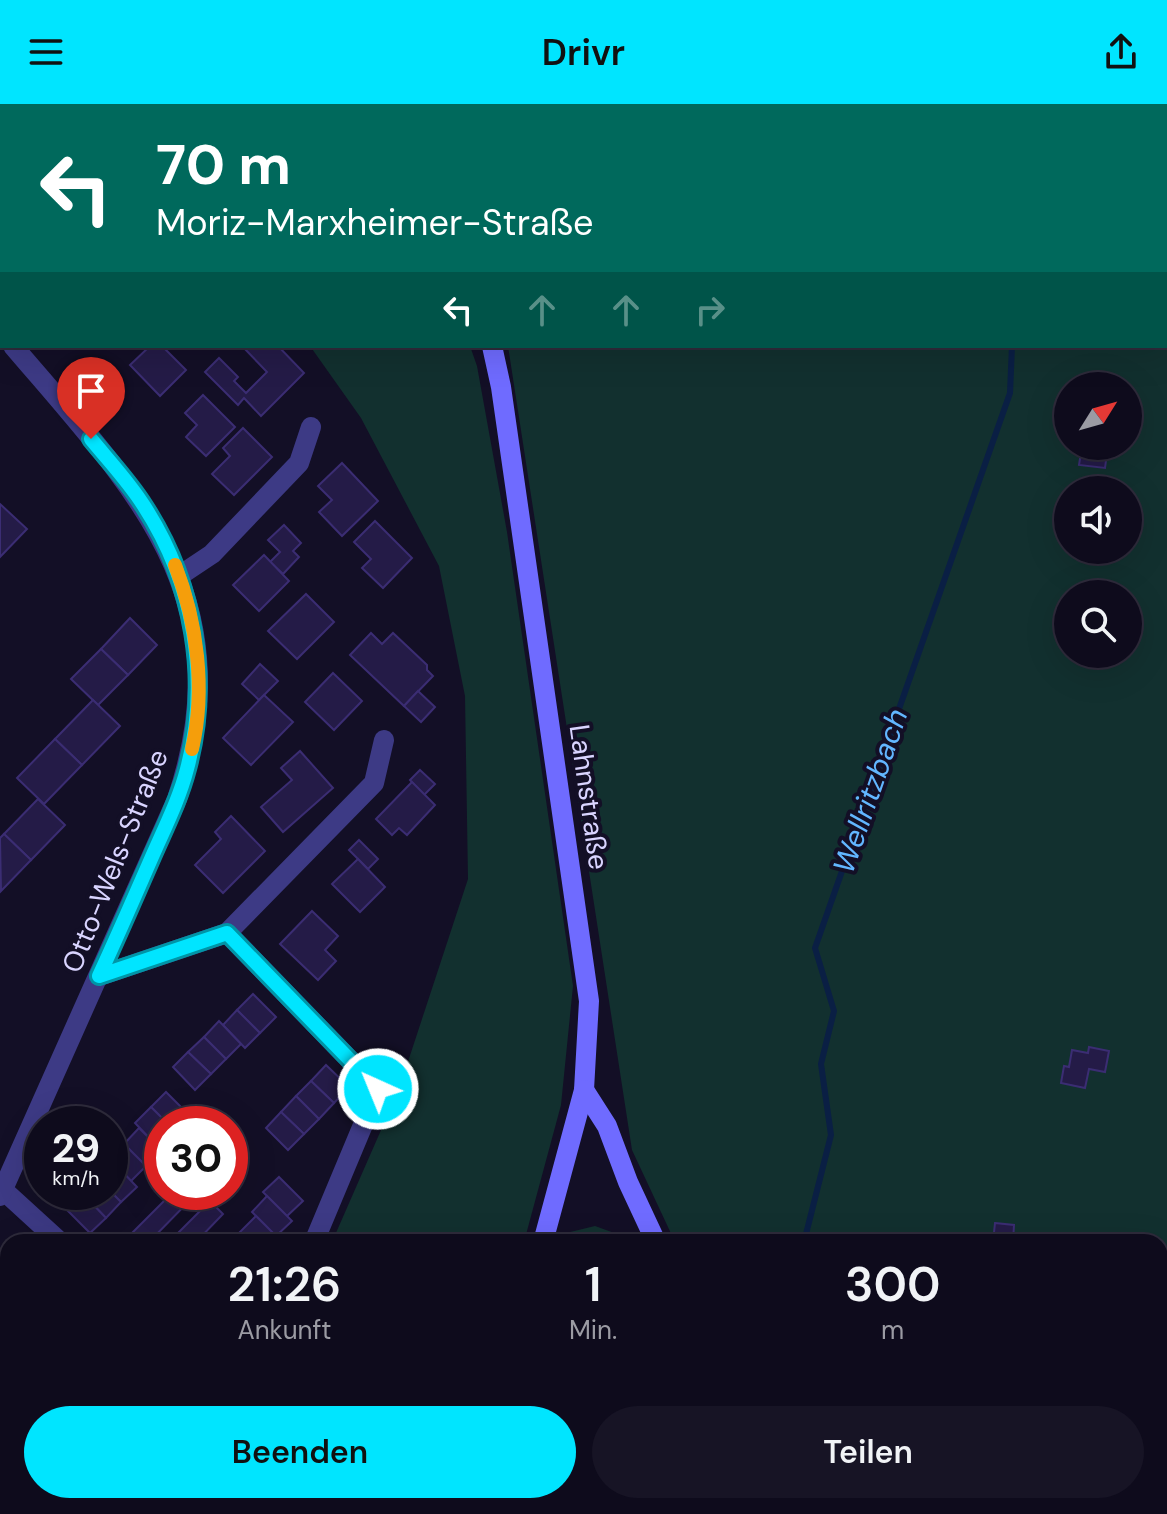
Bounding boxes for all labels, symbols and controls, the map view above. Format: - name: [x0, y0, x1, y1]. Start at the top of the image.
- text: Drivr: [542, 29, 625, 76]
- icon: menu: [24, 30, 68, 74]
- icon: share: [1099, 30, 1143, 74]
- text: 70 m: [156, 128, 291, 201]
- icon: left: [24, 136, 128, 240]
- text: Moriz-Marxheimer-Straße: [156, 199, 593, 246]
- icon: left: [436, 288, 480, 332]
- icon: ahead: [520, 288, 564, 332]
- icon: ahead: [604, 288, 648, 332]
- icon: right: [688, 288, 732, 332]
- pin: [57, 357, 125, 439]
- icon: arrive: [69, 369, 113, 413]
- north arrow: [1054, 372, 1142, 460]
- map controls: [1054, 372, 1142, 668]
- button: sound: [1054, 476, 1142, 564]
- button: search: [1054, 580, 1142, 668]
- water label: Wellritzbach: [824, 703, 916, 879]
- street label: Lahnstraße: [561, 722, 617, 872]
- street label: Otto-Wels-Straße: [53, 744, 177, 978]
- position arrow: [336, 1047, 420, 1131]
- speed limit sign: 30: [144, 1106, 248, 1210]
- text: 29: [52, 1122, 100, 1174]
- text: km/h: [52, 1165, 100, 1191]
- text: 21:26: [228, 1253, 341, 1316]
- text: 1: [585, 1253, 601, 1316]
- text: 300: [845, 1253, 940, 1316]
- text: Ankunft: [237, 1313, 332, 1347]
- text: Min.: [569, 1313, 617, 1347]
- text: m: [881, 1313, 904, 1347]
- button: Beenden: [24, 1406, 576, 1498]
- button: Teilen: [592, 1406, 1144, 1498]

